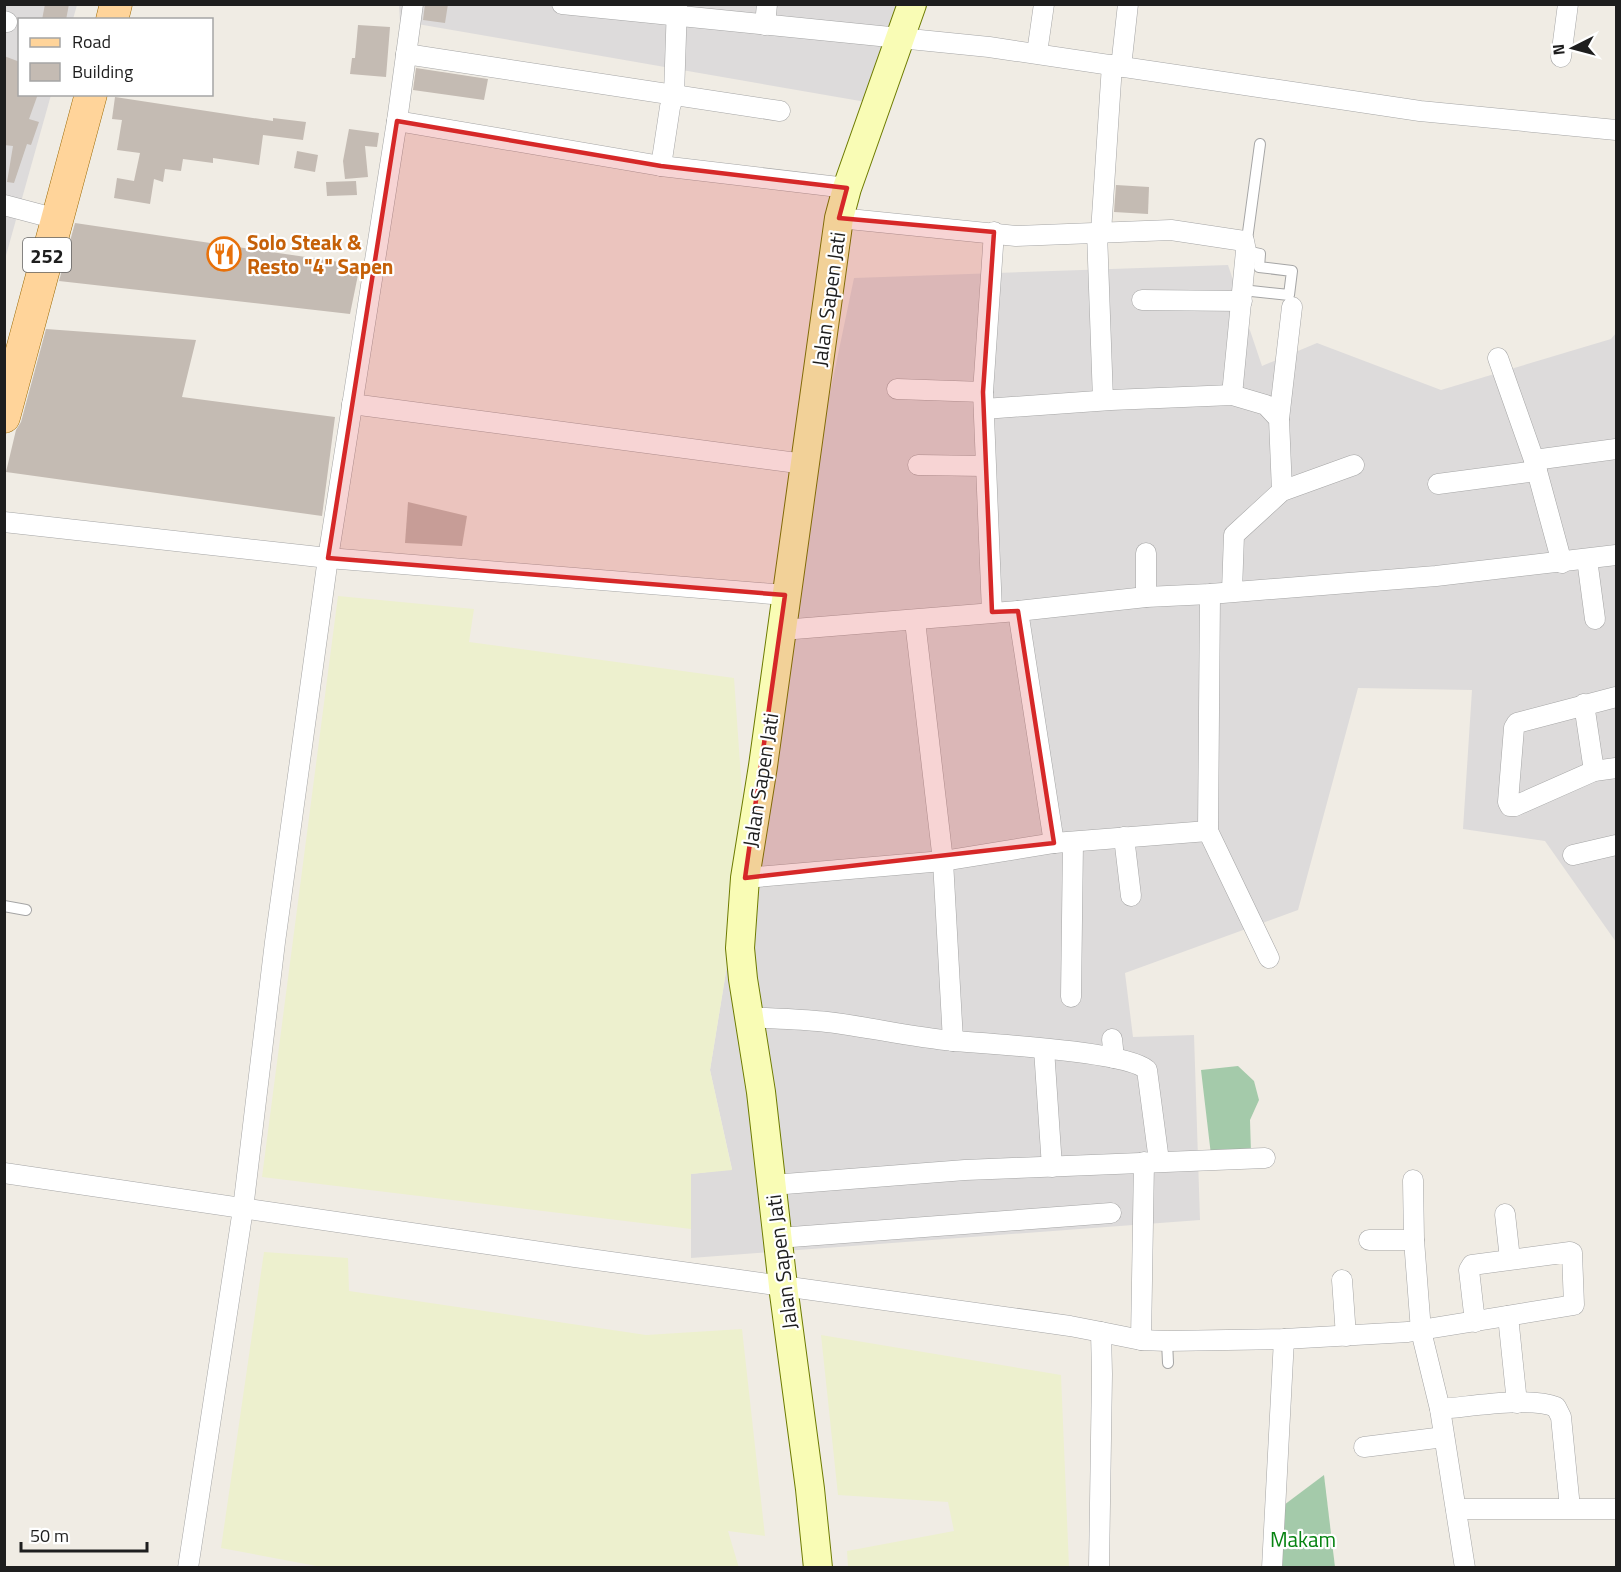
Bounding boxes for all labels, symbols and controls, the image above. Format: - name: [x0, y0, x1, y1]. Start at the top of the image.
- legend: [18, 18, 213, 96]
- north arrow: [1543, 18, 1603, 78]
- text: Road: [72, 28, 111, 55]
- text: N: [1546, 43, 1571, 56]
- text: Building: [72, 58, 133, 85]
- place label: Solo Steak & Resto "4" Sapen: [247, 226, 393, 282]
- street label: Jalan Sapen Jati: [803, 229, 853, 369]
- restaurant icon: Solo Steak & Resto "4" Sapen: [206, 236, 242, 272]
- road number: 252: [23, 238, 71, 272]
- street label: Jalan Sapen Jati: [734, 710, 786, 850]
- street label: Jalan Sapen Jati: [757, 1193, 805, 1331]
- scale bar: [21, 1515, 147, 1553]
- text: 50 m: [30, 1522, 69, 1549]
- park label: Makam: [1270, 1523, 1336, 1555]

